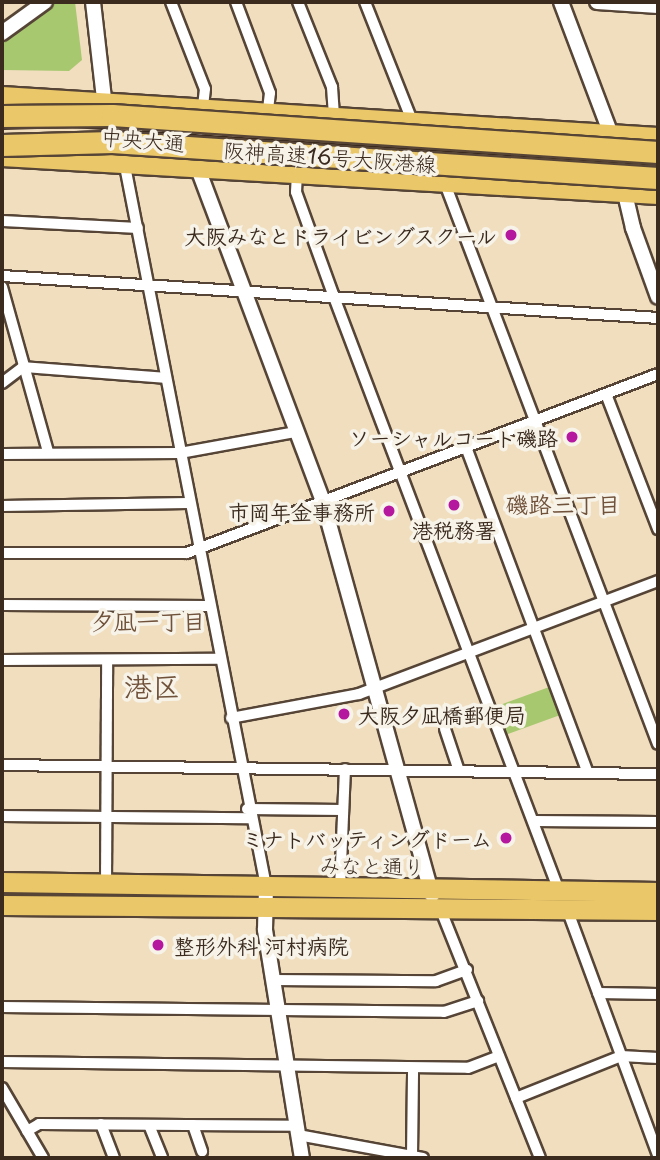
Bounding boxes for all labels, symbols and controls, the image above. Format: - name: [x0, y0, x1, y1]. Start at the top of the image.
- street label: 中央大通: [100, 123, 186, 155]
- street label: 阪神高速16号大阪港線: [223, 136, 437, 176]
- place label: 大阪みなとドライビングスクール: [182, 222, 497, 248]
- marker: 大阪みなとドライビングスクール: [503, 227, 519, 243]
- place label: ソーシャルコート磯路: [348, 424, 558, 450]
- marker: ソーシャルコート磯路: [564, 429, 580, 445]
- district label: 磯路三丁目: [506, 490, 620, 518]
- marker: 港税務署: [446, 497, 462, 513]
- place label: 市岡年金事務所: [228, 498, 375, 524]
- marker: 市岡年金事務所: [381, 503, 397, 519]
- place label: 港税務署: [412, 516, 496, 542]
- district label: 夕凪一丁目: [91, 607, 205, 635]
- district label: 港区: [124, 669, 180, 703]
- place label: 大阪夕凪橋郵便局: [358, 701, 526, 727]
- marker: 大阪夕凪橋郵便局: [336, 706, 352, 722]
- place label: ミナトバッティングドーム: [240, 825, 492, 851]
- marker: ミナトバッティングドーム: [498, 830, 514, 846]
- street label: みなと通り: [319, 851, 425, 879]
- place label: 整形外科 河村病院: [174, 932, 349, 958]
- marker: 整形外科 河村病院: [148, 935, 168, 955]

